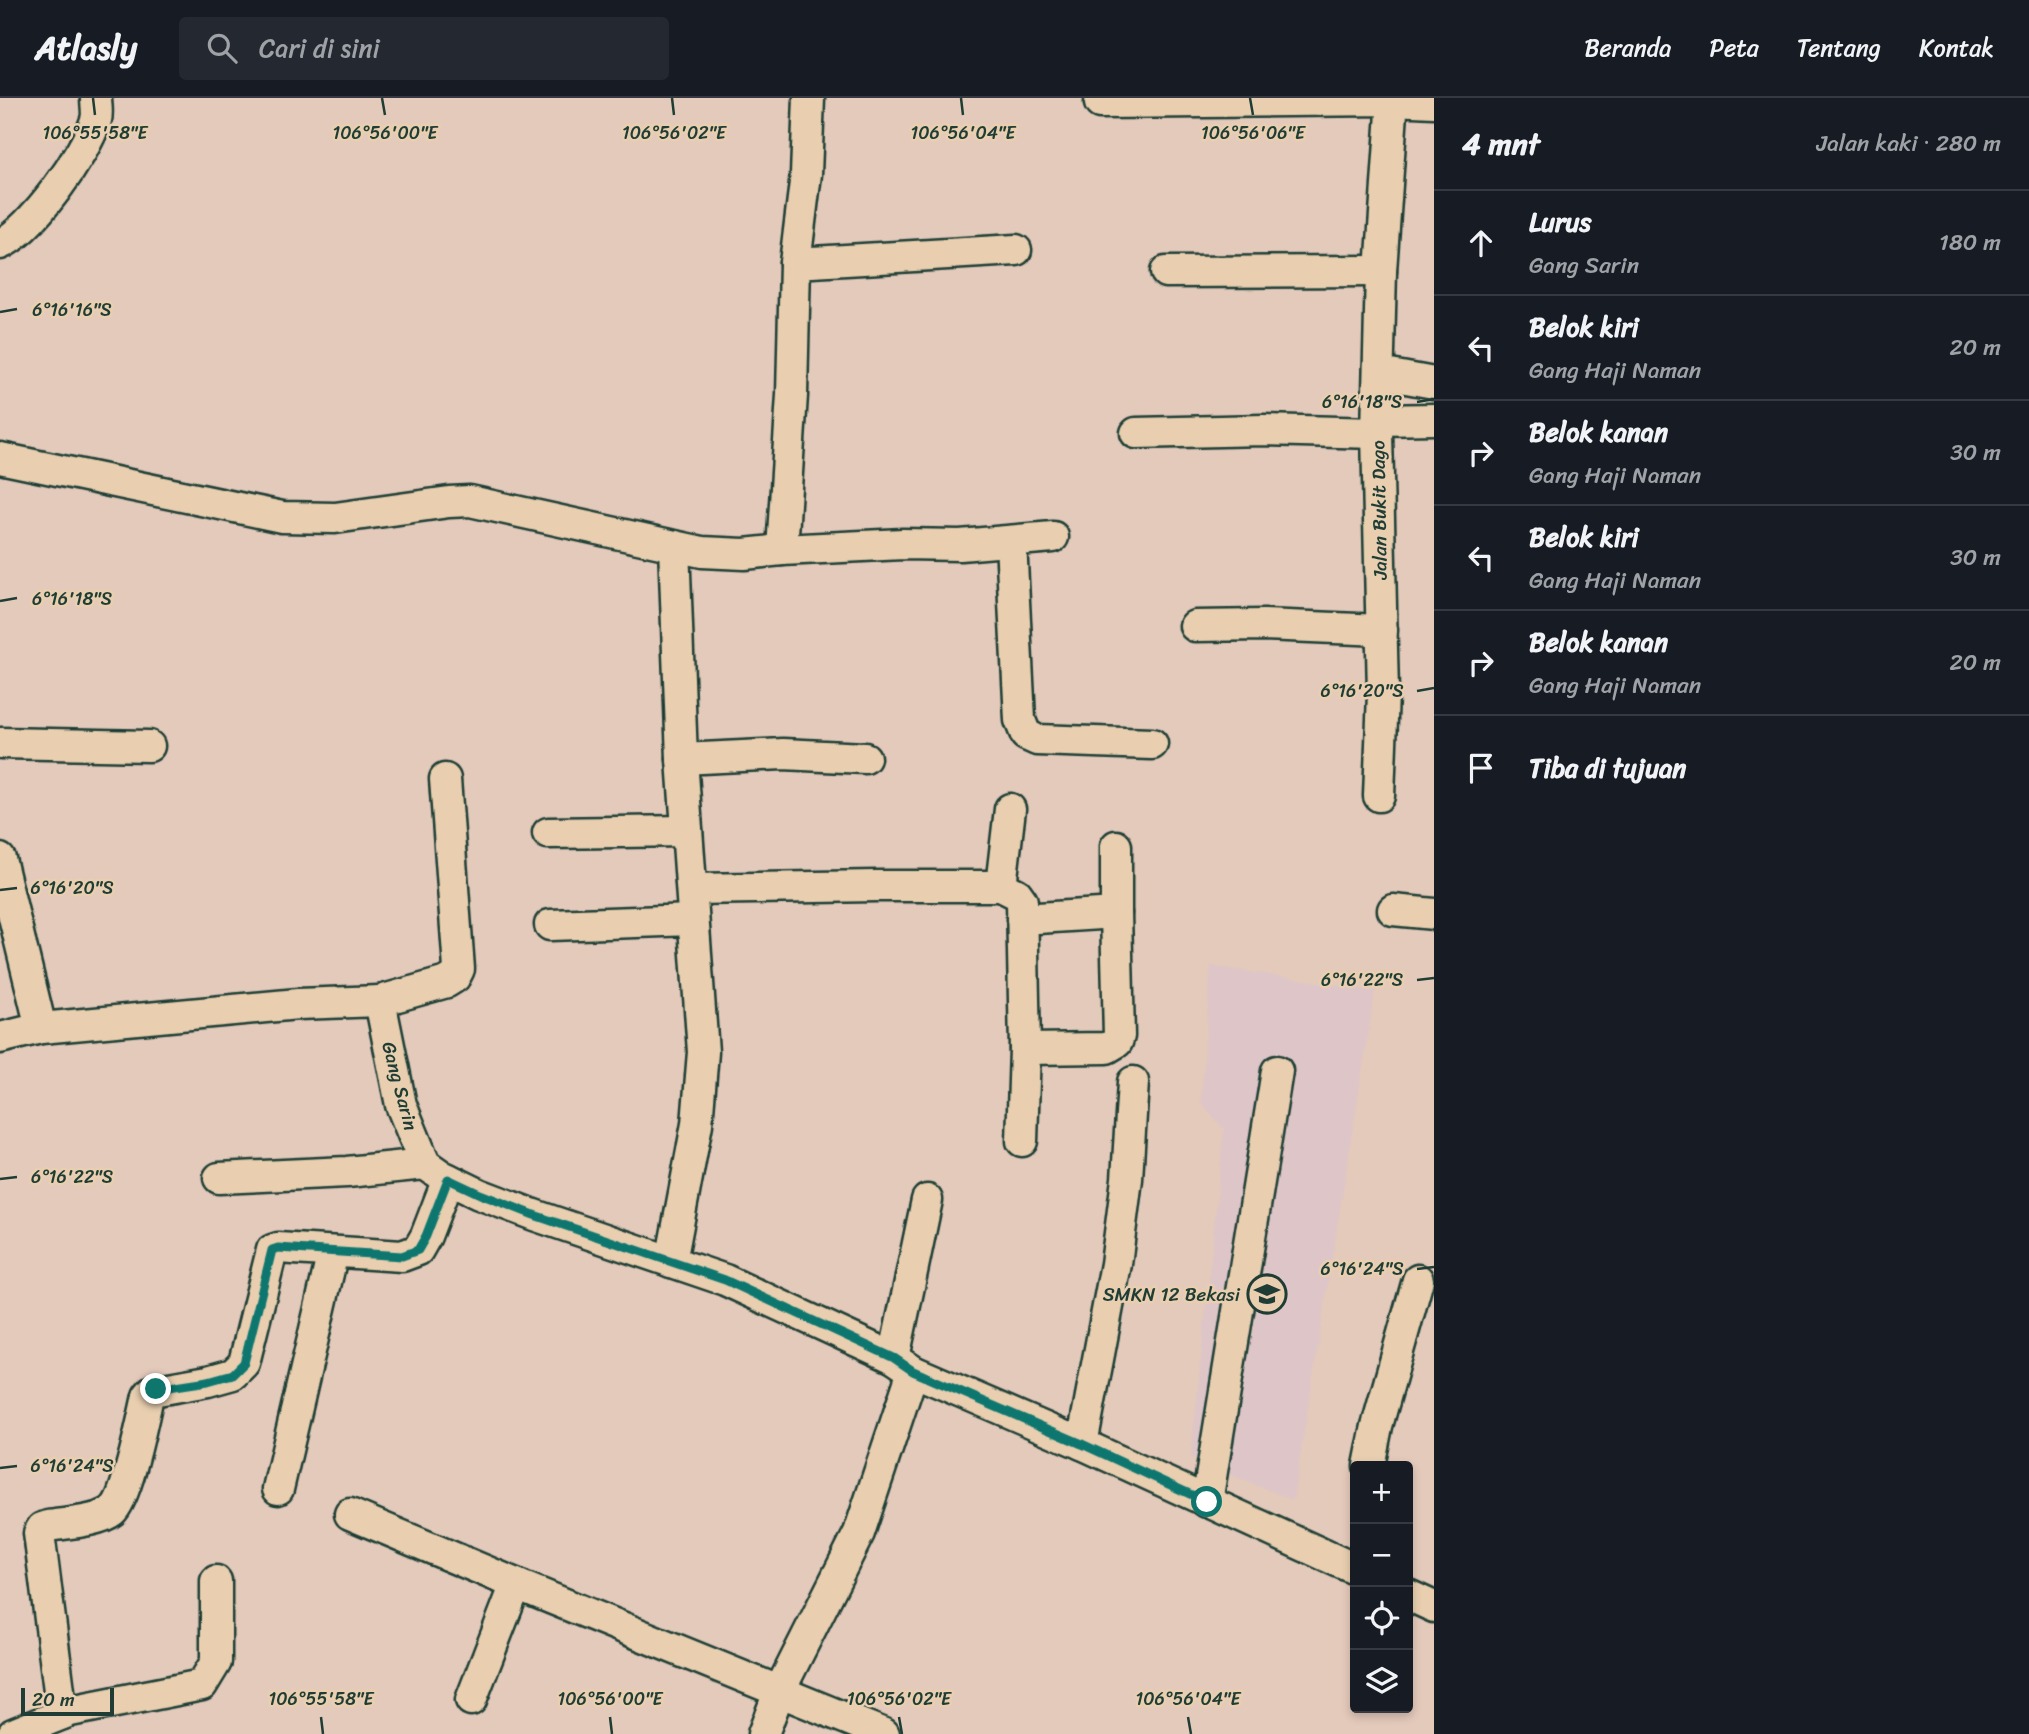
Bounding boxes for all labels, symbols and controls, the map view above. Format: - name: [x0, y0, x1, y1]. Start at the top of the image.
- search box: [179, 17, 669, 80]
- text: Atlasly: [35, 19, 137, 77]
- text: Cari di sini: [259, 25, 380, 71]
- text: Beranda: [1584, 27, 1671, 69]
- text: Peta: [1709, 27, 1759, 69]
- text: Tentang: [1797, 27, 1881, 69]
- text: Kontak: [1919, 27, 1994, 69]
- icon: search: [203, 29, 241, 67]
- text: 106°55'58"E: [42, 117, 149, 149]
- text: 106°56'00"E: [332, 117, 439, 149]
- text: 106°56'02"E: [622, 117, 727, 149]
- text: 106°56'04"E: [910, 117, 1017, 149]
- text: 106°56'06"E: [1201, 117, 1306, 149]
- text: 4 mnt: [1462, 117, 1540, 171]
- text: Jalan kaki · 280 m: [1816, 123, 2001, 164]
- text: Lurus: [1529, 199, 1592, 245]
- text: 180 m: [1939, 222, 2001, 263]
- icon: ahead: [1462, 224, 1500, 262]
- text: Gang Sarin: [1529, 245, 1639, 286]
- text: 6°16'16"S: [32, 294, 112, 326]
- text: Belok kiri: [1529, 304, 1639, 350]
- text: 20 m: [1950, 327, 2001, 368]
- icon: left: [1462, 329, 1500, 367]
- text: Gang Haji Naman: [1529, 350, 1701, 391]
- text: 6°16'18"S: [1322, 386, 1402, 418]
- text: Belok kanan: [1529, 409, 1668, 455]
- text: 30 m: [1950, 432, 2001, 473]
- icon: right: [1462, 434, 1500, 472]
- street label: Jalan Bukit Dago: [1361, 440, 1397, 581]
- text: Gang Haji Naman: [1529, 455, 1701, 496]
- text: Belok kiri: [1529, 514, 1639, 560]
- text: 30 m: [1950, 537, 2001, 578]
- icon: left: [1462, 539, 1500, 577]
- text: Gang Haji Naman: [1529, 560, 1701, 601]
- text: 6°16'18"S: [32, 583, 112, 615]
- text: Belok kanan: [1529, 619, 1668, 665]
- text: 20 m: [1950, 642, 2001, 683]
- icon: right: [1462, 644, 1500, 682]
- text: Gang Haji Naman: [1529, 665, 1701, 706]
- text: 6°16'20"S: [1320, 675, 1404, 707]
- text: Tiba di tujuan: [1529, 745, 1686, 791]
- icon: arrive: [1462, 749, 1500, 787]
- text: 6°16'20"S: [30, 872, 114, 904]
- text: 6°16'22"S: [1321, 964, 1403, 996]
- street label: Gang Sarin: [372, 1038, 428, 1134]
- text: 6°16'22"S: [31, 1161, 113, 1193]
- text: 6°16'24"S: [1321, 1253, 1403, 1285]
- school or university icon: SMKN 12 Bekasi: [1246, 1273, 1288, 1315]
- place label: SMKN 12 Bekasi: [1103, 1278, 1241, 1311]
- route end: [140, 1373, 171, 1404]
- text: 6°16'24"S: [31, 1450, 113, 1482]
- map controls: [1350, 1461, 1413, 1713]
- button: +: [1350, 1461, 1413, 1524]
- route start: [1191, 1486, 1222, 1517]
- button: −: [1350, 1524, 1413, 1587]
- button: locate: [1350, 1587, 1413, 1650]
- button: layers: [1350, 1650, 1413, 1713]
- text: 20 m: [32, 1683, 75, 1716]
- text: 106°55'58"E: [268, 1683, 375, 1715]
- text: 106°56'00"E: [557, 1683, 664, 1715]
- text: 106°56'02"E: [847, 1683, 952, 1715]
- text: 106°56'04"E: [1135, 1683, 1242, 1715]
- scale bar: [21, 1685, 114, 1717]

